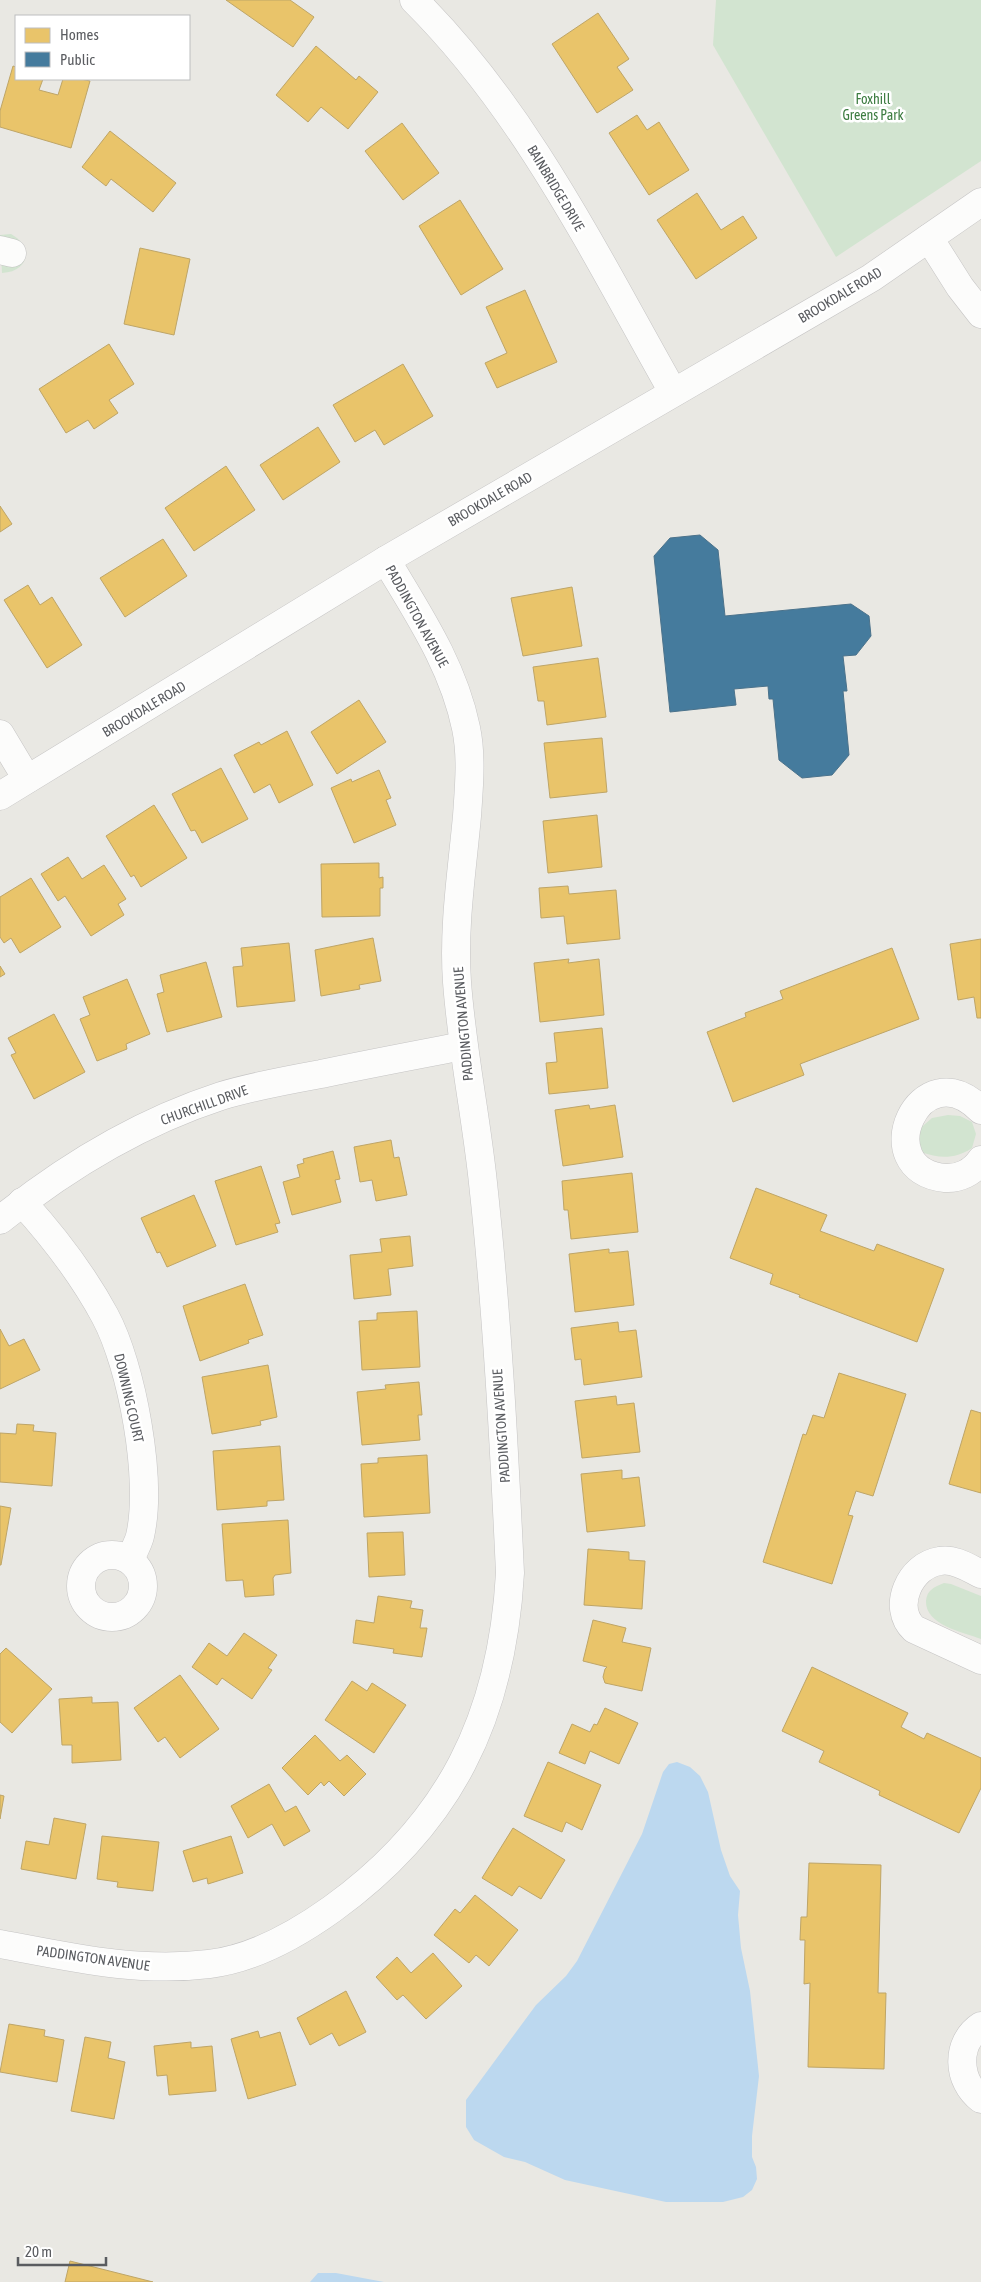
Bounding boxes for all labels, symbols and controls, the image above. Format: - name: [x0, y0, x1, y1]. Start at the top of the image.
- legend: [15, 15, 190, 80]
- text: Homes: [60, 26, 99, 43]
- text: Public: [60, 51, 95, 68]
- park label: Foxhill Greens Park: [842, 91, 904, 123]
- street label: BAINBRIDGE DRIVE: [524, 142, 588, 234]
- street label: BROOKDALE ROAD: [795, 264, 885, 326]
- street label: BROOKDALE ROAD: [445, 468, 535, 530]
- street label: PADDINGTON AVENUE: [382, 562, 452, 670]
- street label: BROOKDALE ROAD: [99, 678, 189, 740]
- street label: PADDINGTON AVENUE: [450, 966, 476, 1082]
- street label: CHURCHILL DRIVE: [158, 1082, 250, 1128]
- street label: DOWNING COURT: [111, 1352, 147, 1444]
- street label: PADDINGTON AVENUE: [489, 1368, 513, 1484]
- street label: PADDINGTON AVENUE: [35, 1942, 151, 1974]
- scale bar: [18, 2234, 105, 2266]
- text: 20 m: [25, 2243, 52, 2260]

